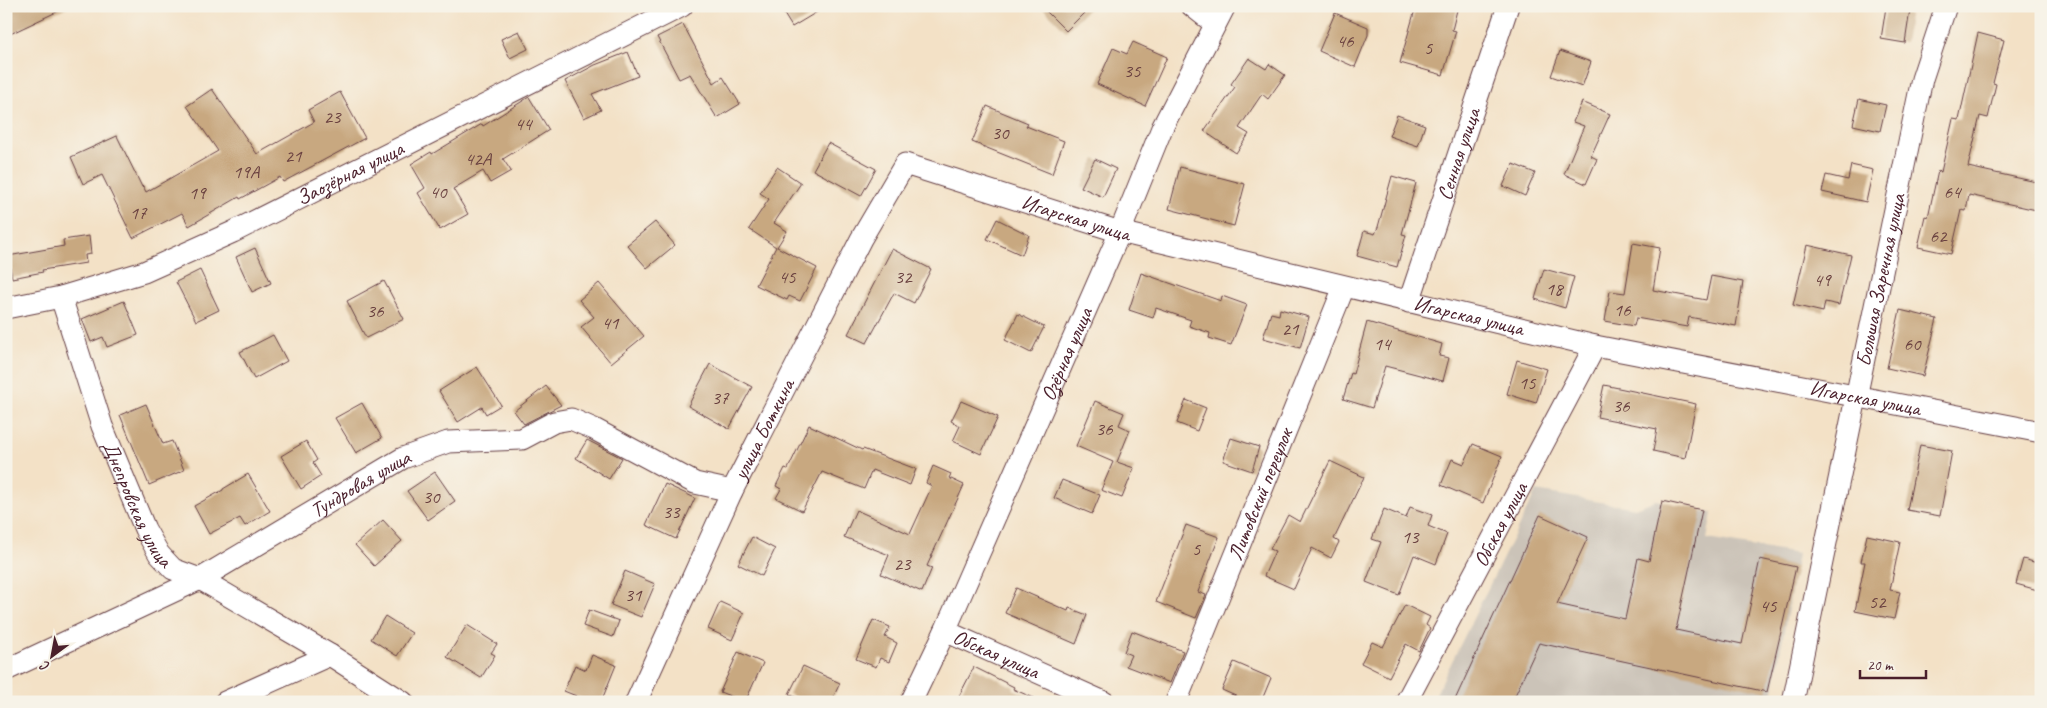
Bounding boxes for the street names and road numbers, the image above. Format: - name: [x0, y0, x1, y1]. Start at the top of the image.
- street label: Сенная улица: [1431, 103, 1487, 203]
- street label: Заозёрная улица: [292, 135, 409, 211]
- street label: Игарская улица: [1018, 189, 1135, 247]
- street label: Большая Заречная улица: [1850, 190, 1911, 368]
- street label: Игарская улица: [1411, 290, 1529, 342]
- street label: Озёрная улица: [1035, 302, 1099, 405]
- street label: улица Боткина: [726, 373, 801, 486]
- street label: Игарская улица: [1808, 375, 1925, 422]
- street label: Литовский переулок: [1222, 423, 1299, 564]
- street label: Днепровская улица: [97, 437, 179, 574]
- street label: Тундровая улица: [305, 443, 415, 523]
- street label: Обская улица: [1467, 477, 1534, 571]
- street label: Обская улица: [949, 623, 1045, 685]

